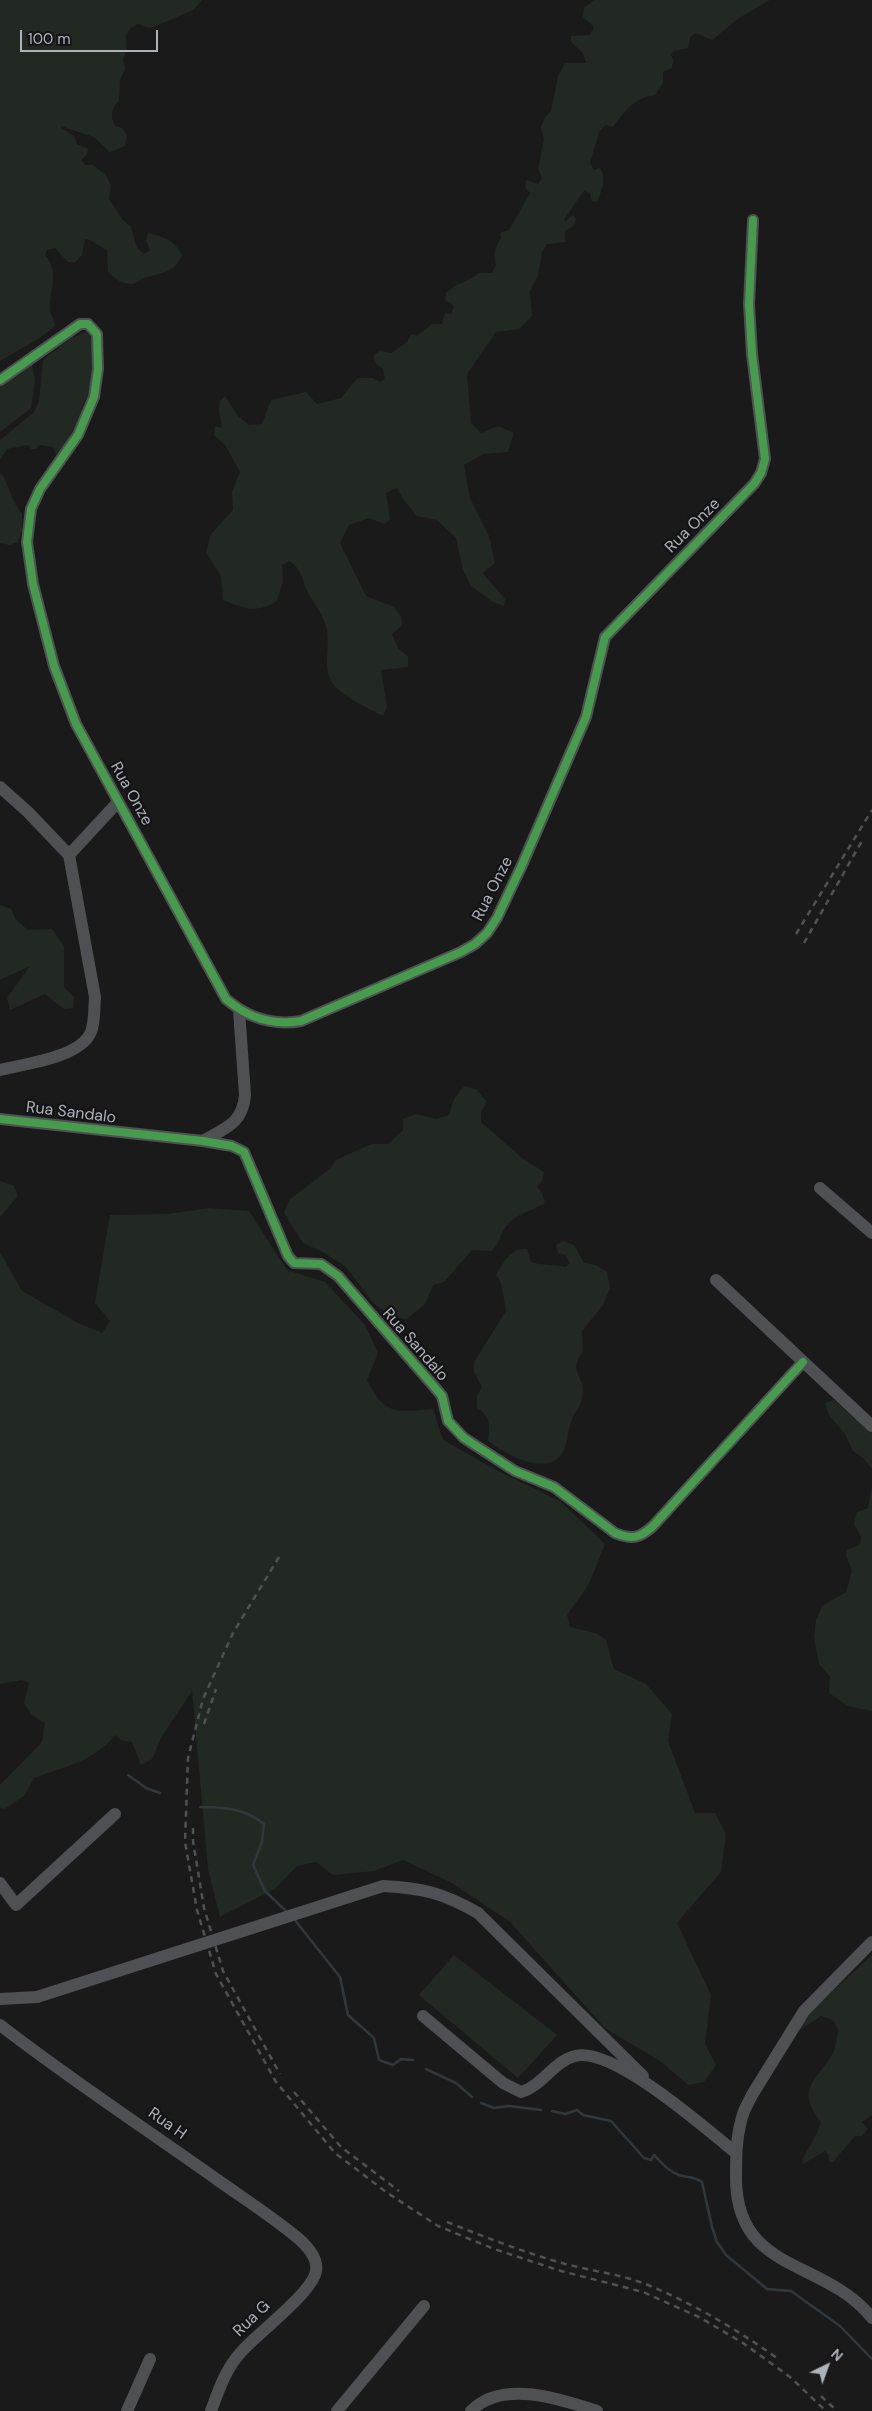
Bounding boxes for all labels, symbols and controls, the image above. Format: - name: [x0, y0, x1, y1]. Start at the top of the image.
- scale bar: [22, 20, 160, 52]
- text: 100 m: [28, 29, 71, 49]
- street label: Rua Onze: [662, 495, 724, 557]
- street label: Rua Onze: [106, 759, 156, 829]
- street label: Rua Onze: [469, 854, 517, 924]
- street label: Rua Sandalo: [25, 1098, 117, 1128]
- street label: Rua Sandalo: [378, 1305, 452, 1385]
- street label: Rua H: [144, 2104, 190, 2144]
- street label: Rua G: [230, 2297, 274, 2341]
- north arrow: [802, 2341, 852, 2391]
- text: N: [827, 2345, 847, 2365]

